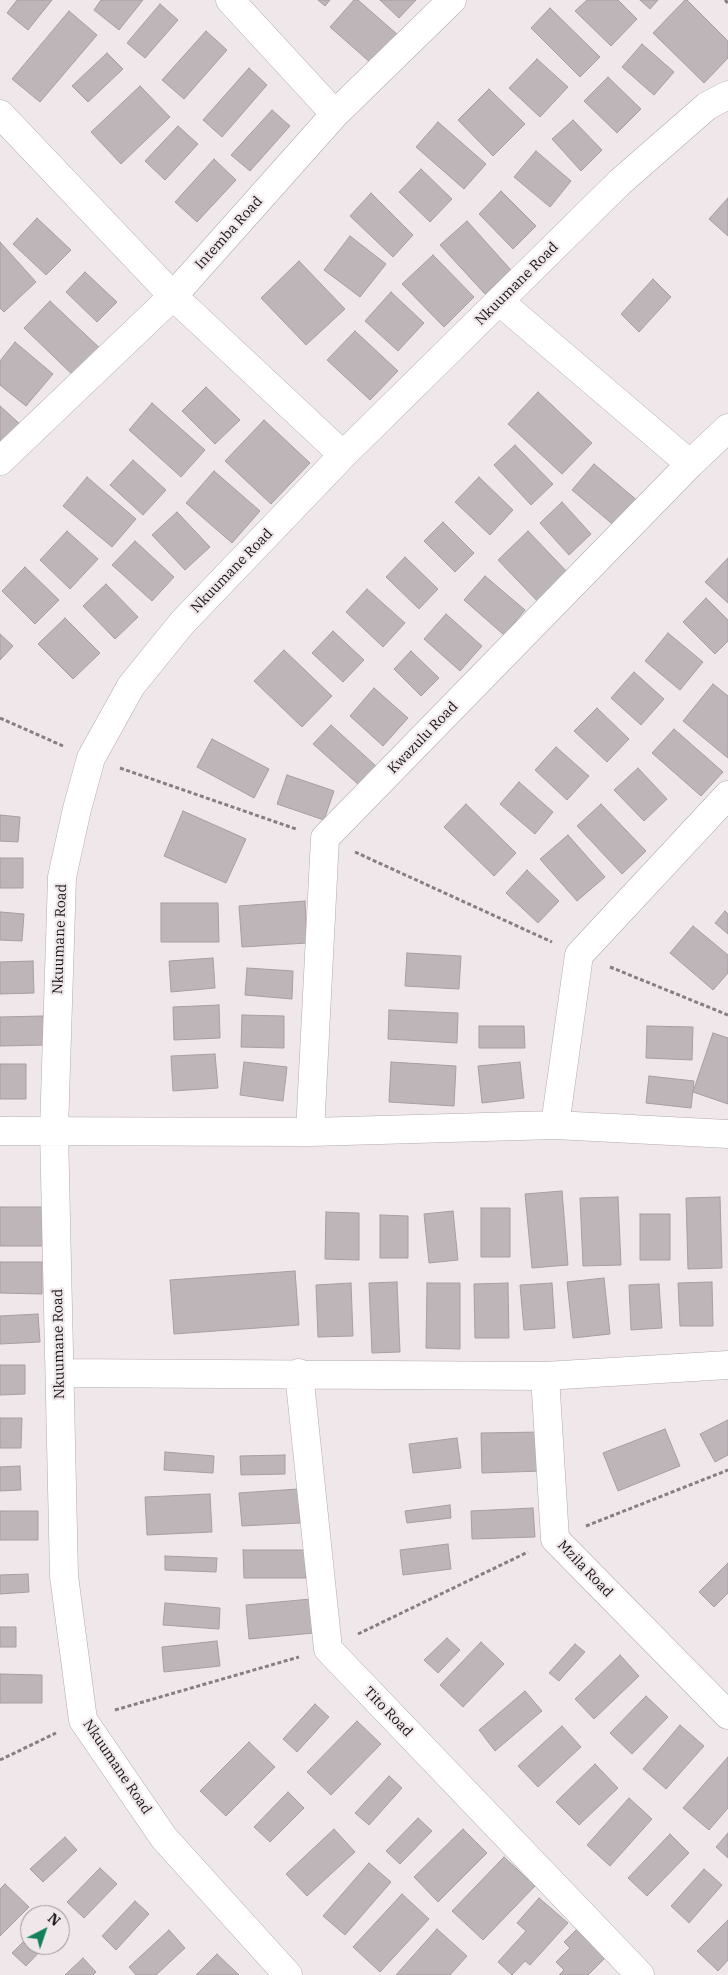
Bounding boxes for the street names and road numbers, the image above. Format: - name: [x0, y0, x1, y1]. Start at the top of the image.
- street label: Intemba Road: [192, 193, 266, 273]
- street label: Nkuumane Road: [472, 239, 562, 329]
- street label: Nkuumane Road: [188, 525, 276, 617]
- street label: Kwazulu Road: [385, 699, 461, 777]
- street label: Nkuumane Road: [50, 884, 70, 994]
- street label: Nkuumane Road: [50, 1289, 68, 1399]
- street label: Mzila Road: [554, 1537, 616, 1601]
- street label: Tito Road: [360, 1684, 416, 1740]
- street label: Nkuumane Road: [79, 1717, 155, 1817]

